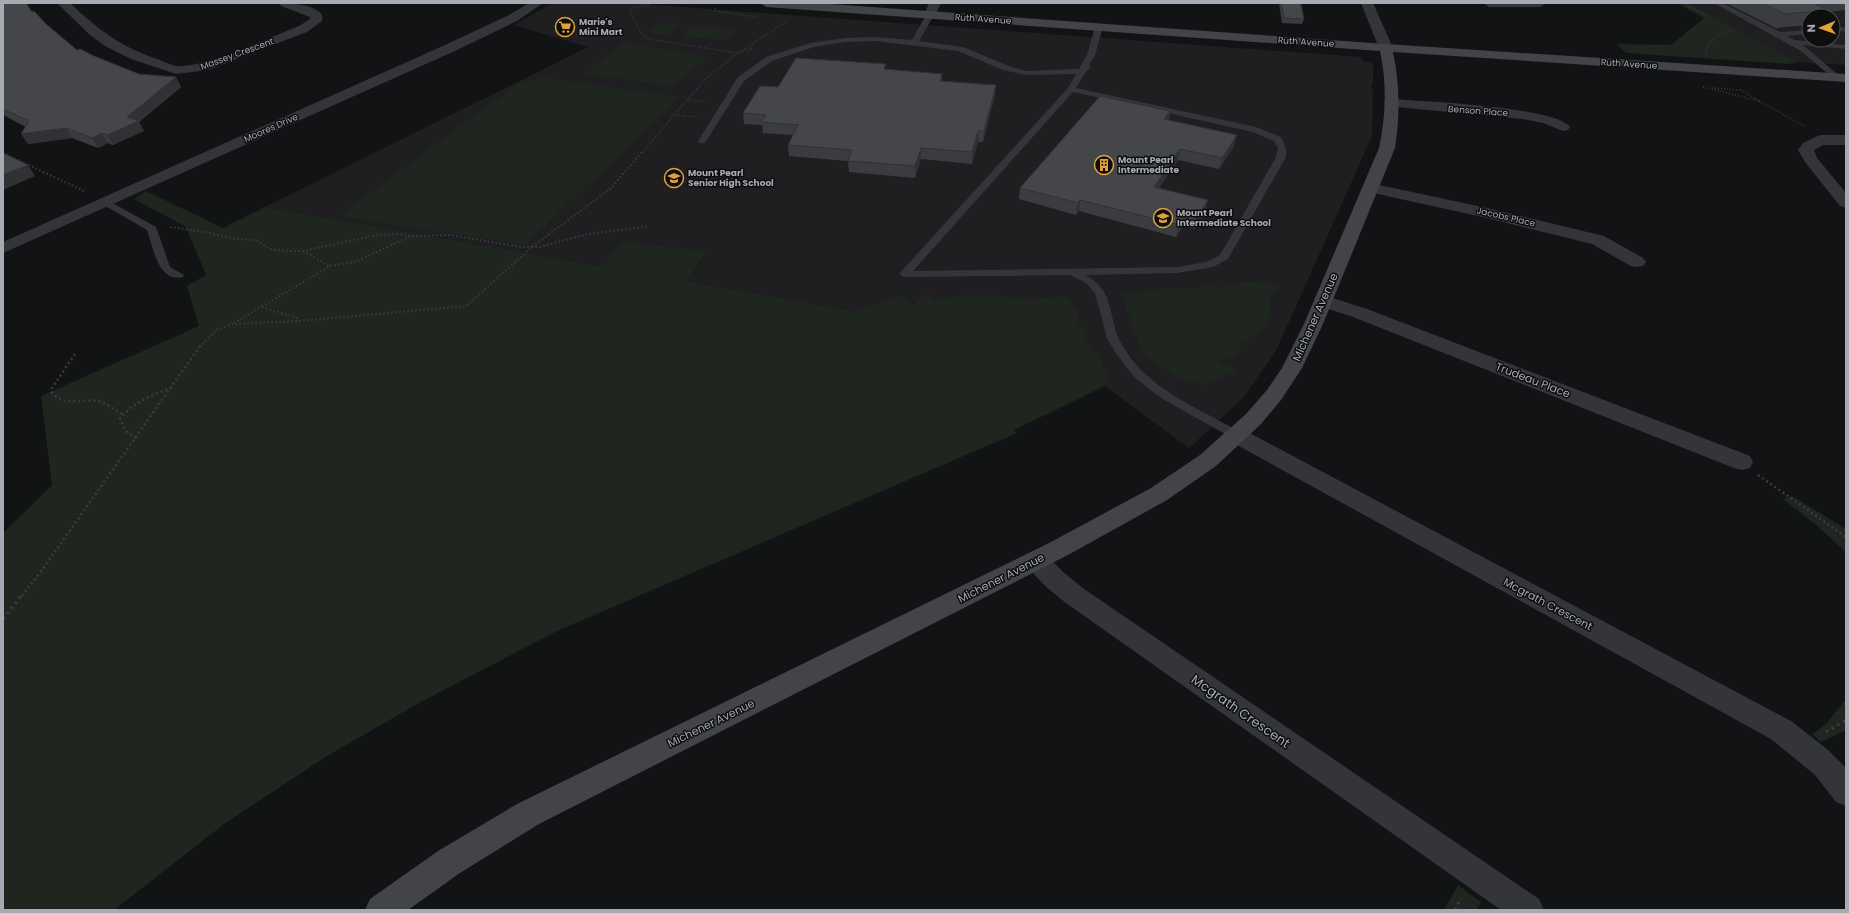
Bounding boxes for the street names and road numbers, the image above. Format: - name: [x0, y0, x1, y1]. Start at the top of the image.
- street label: Ruth Avenue: [954, 11, 1012, 27]
- street label: Ruth Avenue: [1277, 34, 1335, 50]
- street label: Massey Crescent: [199, 35, 275, 73]
- street label: Ruth Avenue: [1600, 56, 1658, 72]
- street label: Benson Place: [1448, 103, 1509, 119]
- street label: Moores Drive: [242, 111, 300, 145]
- street label: Jacobs Place: [1476, 204, 1537, 230]
- street label: Michener Avenue: [1288, 270, 1342, 364]
- street label: Trudeau Place: [1493, 358, 1573, 402]
- street label: Michener Avenue: [955, 549, 1047, 607]
- street label: Mcgrath Crescent: [1501, 574, 1595, 634]
- street label: Mcgrath Crescent: [1187, 670, 1294, 753]
- street label: Michener Avenue: [665, 695, 757, 751]

